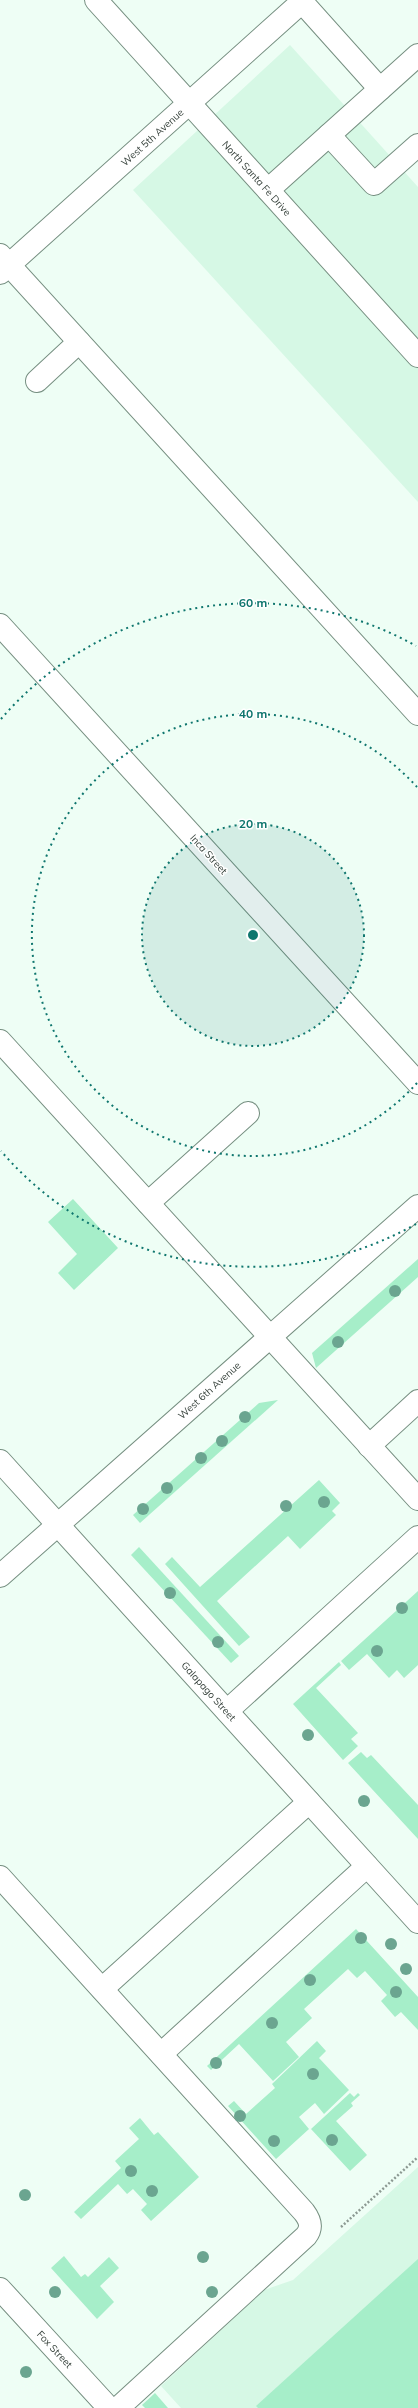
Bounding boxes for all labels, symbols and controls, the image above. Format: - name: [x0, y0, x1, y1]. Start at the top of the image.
- street label: West 5th Avenue: [118, 106, 186, 169]
- street label: North Santa Fe Drive: [219, 138, 294, 219]
- text: 60 m: [239, 595, 267, 610]
- text: 40 m: [239, 706, 267, 721]
- text: 20 m: [239, 816, 267, 831]
- street label: Inca Street: [187, 832, 230, 877]
- centre of rings: [246, 928, 260, 942]
- street label: West 6th Avenue: [175, 1359, 243, 1422]
- street label: Galapago Street: [178, 1659, 239, 1724]
- street label: Fox Street: [34, 2328, 76, 2371]

